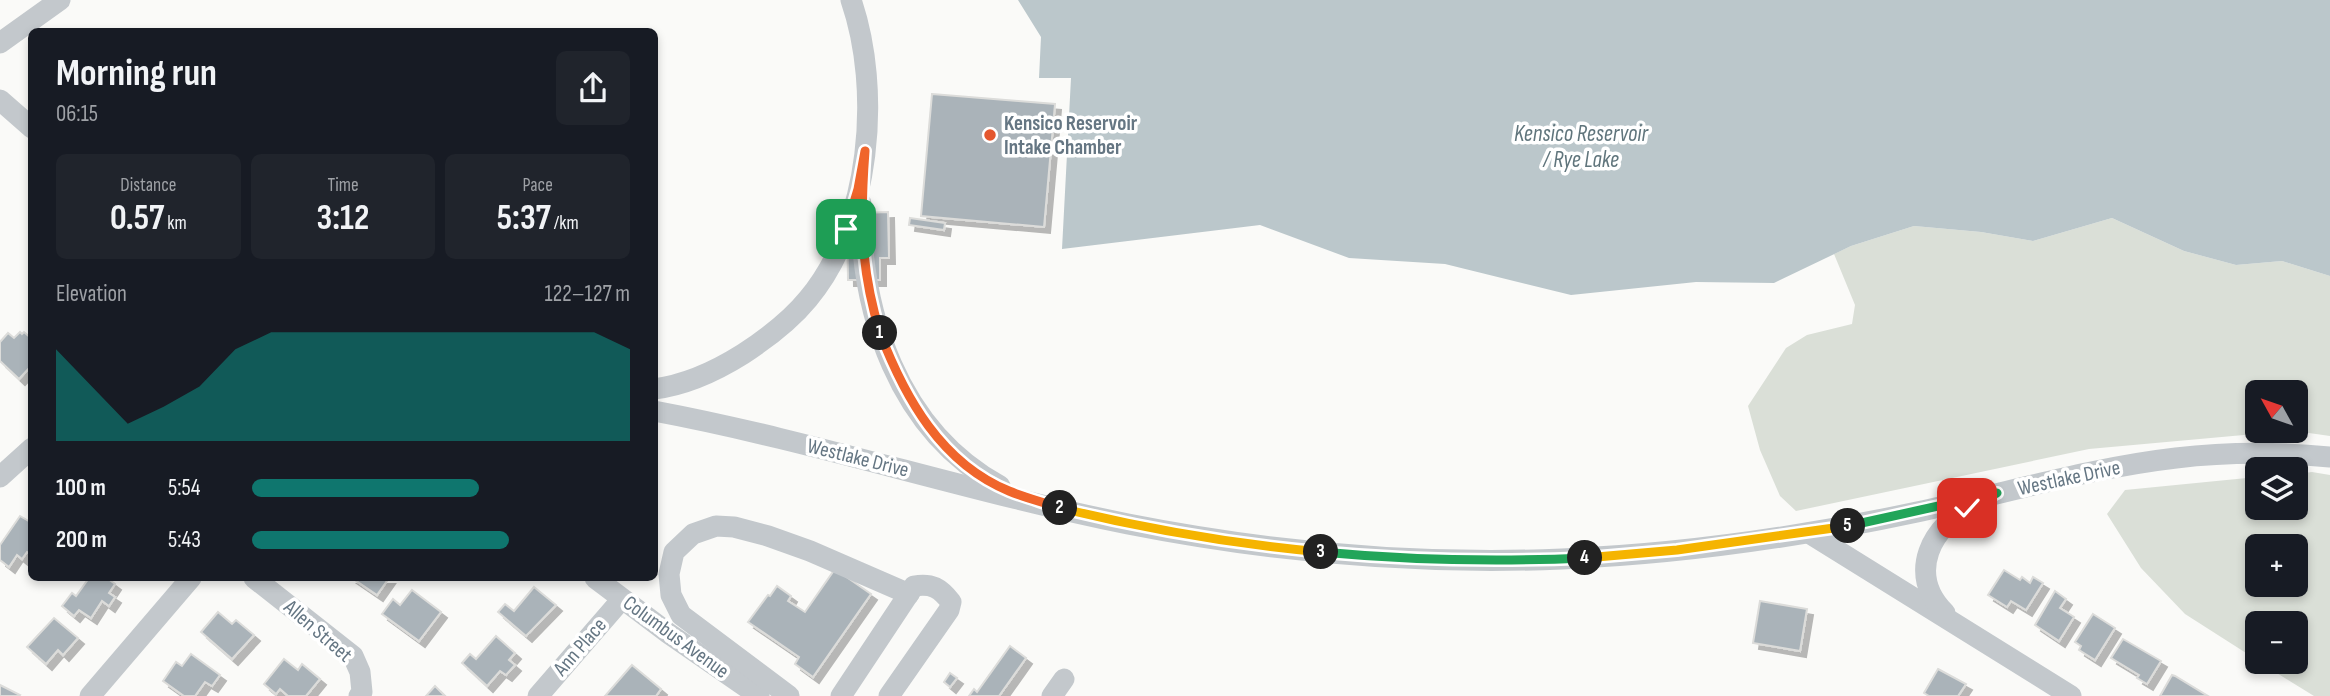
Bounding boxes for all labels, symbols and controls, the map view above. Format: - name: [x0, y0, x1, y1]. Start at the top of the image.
- text: Morning run: [56, 51, 217, 96]
- button: share: [556, 51, 630, 125]
- text: 06:15: [56, 100, 98, 128]
- place label: Kensico Reservoir Intake Chamber: [1004, 111, 1138, 160]
- water label: Kensico Reservoir / Rye Lake: [1514, 120, 1649, 174]
- marker: Kensico Reservoir Intake Chamber: [982, 127, 998, 143]
- text: Distance: [120, 174, 176, 197]
- text: Time: [327, 174, 359, 197]
- text: Pace: [523, 174, 553, 197]
- text: 0.57: [110, 197, 164, 240]
- text: 3:12: [317, 197, 369, 240]
- text: 5:37: [497, 197, 551, 240]
- pin: [816, 199, 876, 259]
- icon: arrive: [827, 210, 865, 248]
- text: km: [164, 212, 187, 235]
- text: /km: [551, 212, 579, 235]
- text: Elevation: [56, 280, 127, 308]
- text: 122–127 m: [544, 280, 630, 308]
- pin: 1: [862, 316, 898, 350]
- text: 1: [876, 321, 883, 344]
- north arrow: [2245, 380, 2308, 443]
- map controls: [2245, 380, 2308, 674]
- street label: Westlake Drive: [805, 433, 911, 483]
- street label: Westlake Drive: [2016, 455, 2122, 501]
- button: layers: [2245, 457, 2308, 520]
- text: 100 m: [56, 474, 106, 502]
- text: 5:54: [168, 474, 200, 502]
- pin: [1937, 478, 1997, 538]
- icon: check: [1948, 489, 1986, 527]
- pin: 2: [1042, 490, 1078, 526]
- text: 2: [1055, 496, 1064, 519]
- pin: 5: [1830, 508, 1866, 544]
- text: 5: [1843, 514, 1852, 537]
- text: 200 m: [56, 526, 107, 554]
- text: 5:43: [168, 526, 201, 554]
- pin: 3: [1304, 534, 1338, 570]
- button: +: [2245, 534, 2308, 597]
- text: 3: [1316, 540, 1325, 563]
- pin: 4: [1568, 540, 1602, 576]
- text: 4: [1580, 546, 1589, 569]
- street label: Columbus Avenue: [618, 590, 734, 684]
- street label: Allen Street: [278, 594, 357, 667]
- button: −: [2245, 611, 2308, 674]
- street label: Ann Place: [547, 613, 612, 682]

